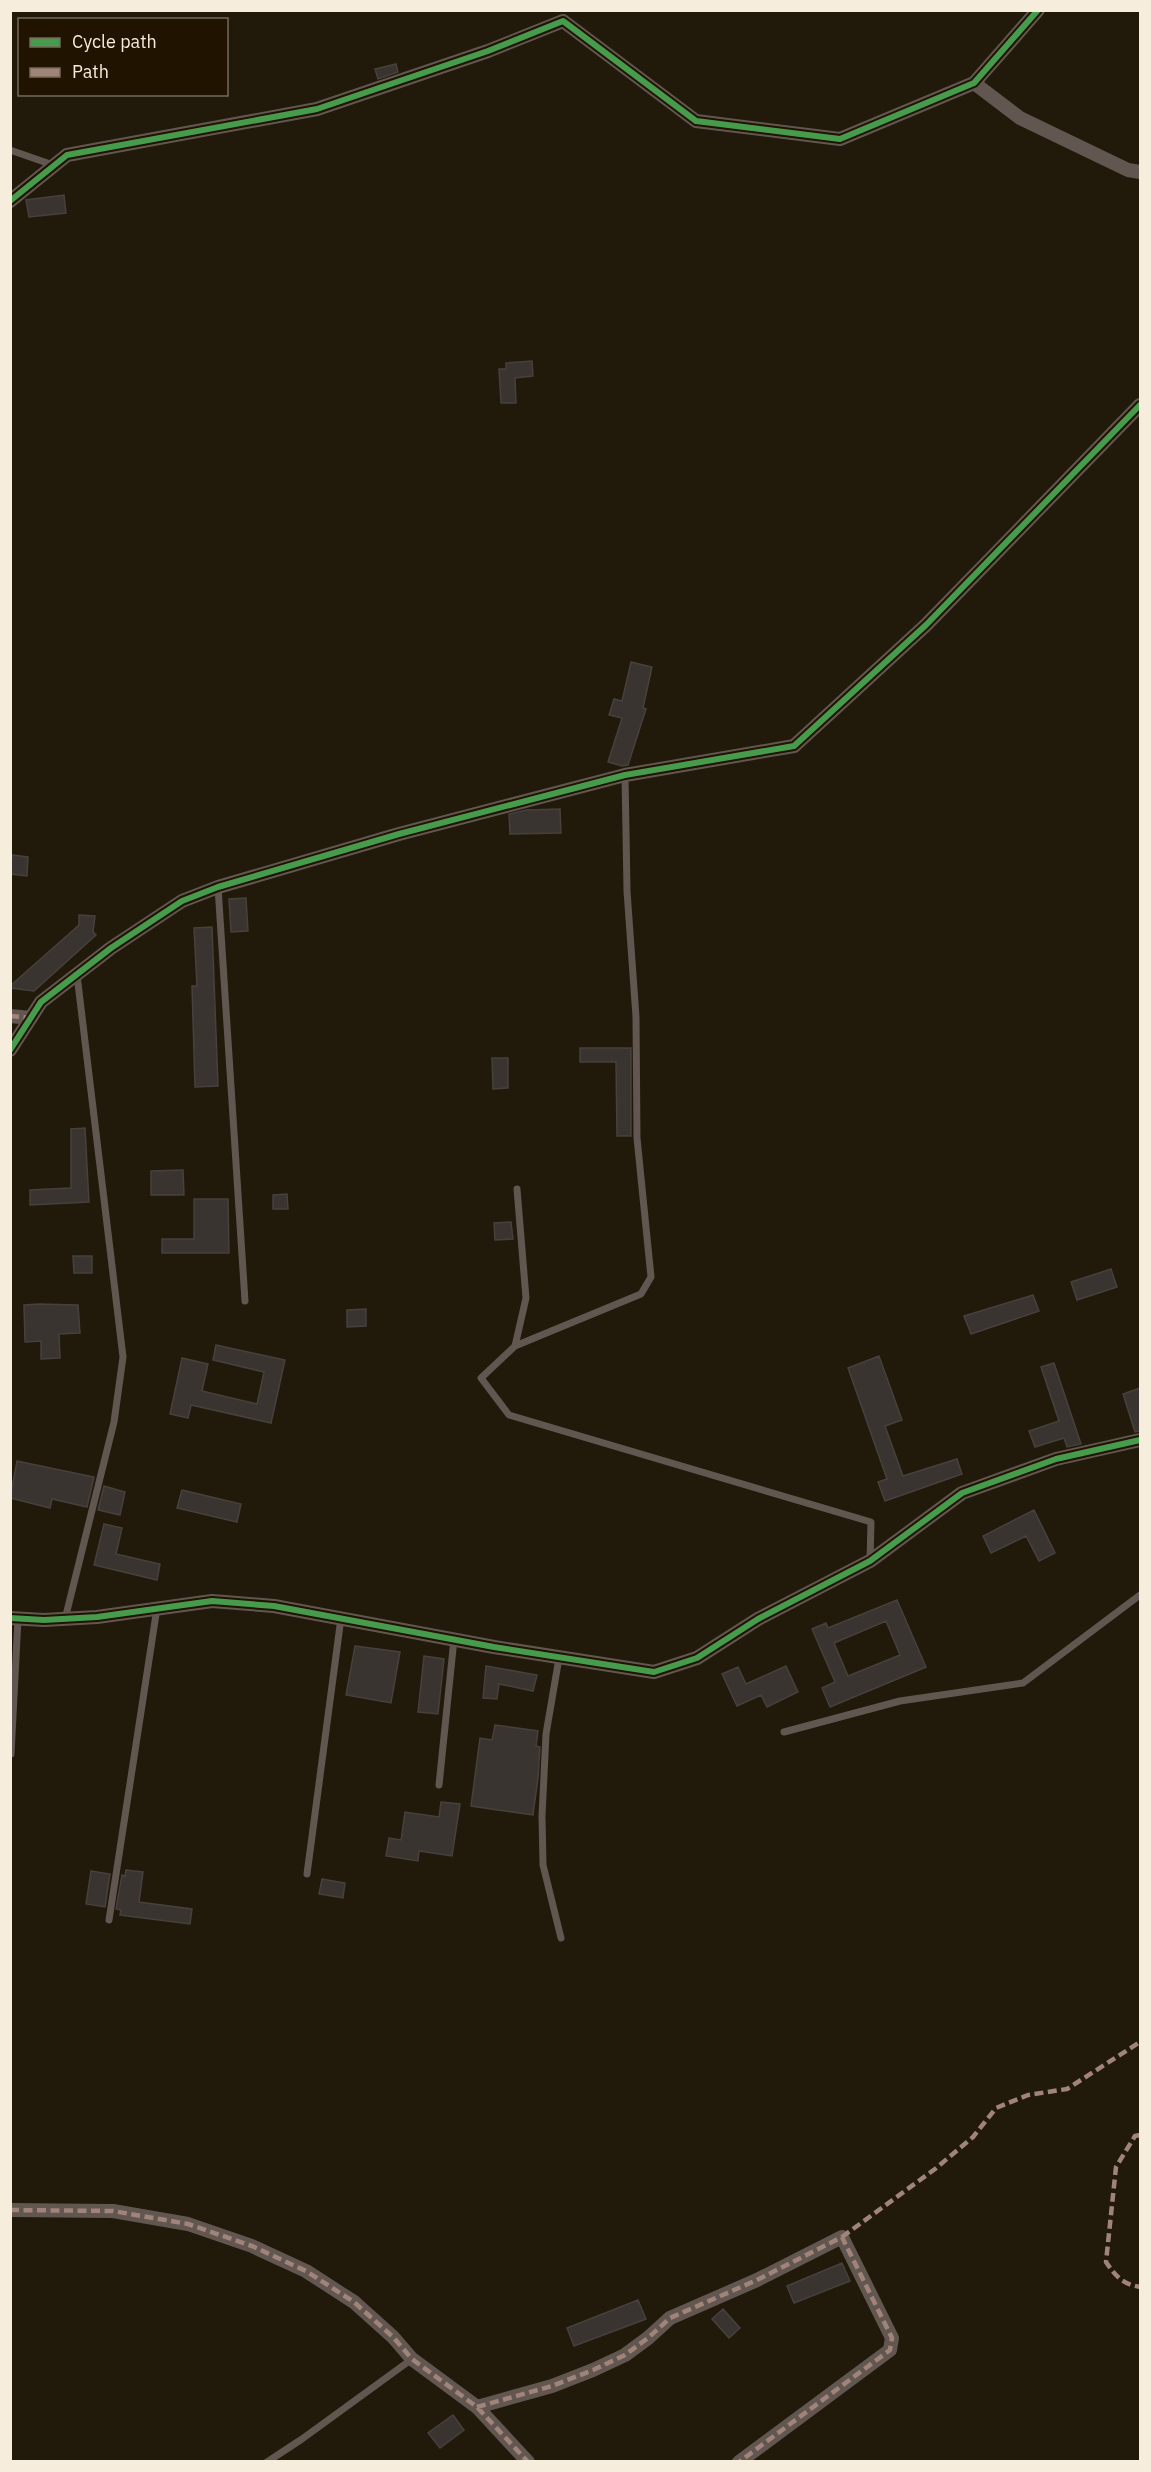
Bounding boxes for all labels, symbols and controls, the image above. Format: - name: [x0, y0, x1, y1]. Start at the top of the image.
- legend: [18, 18, 228, 96]
- text: Cycle path: [72, 30, 157, 53]
- text: Path: [72, 60, 109, 83]

